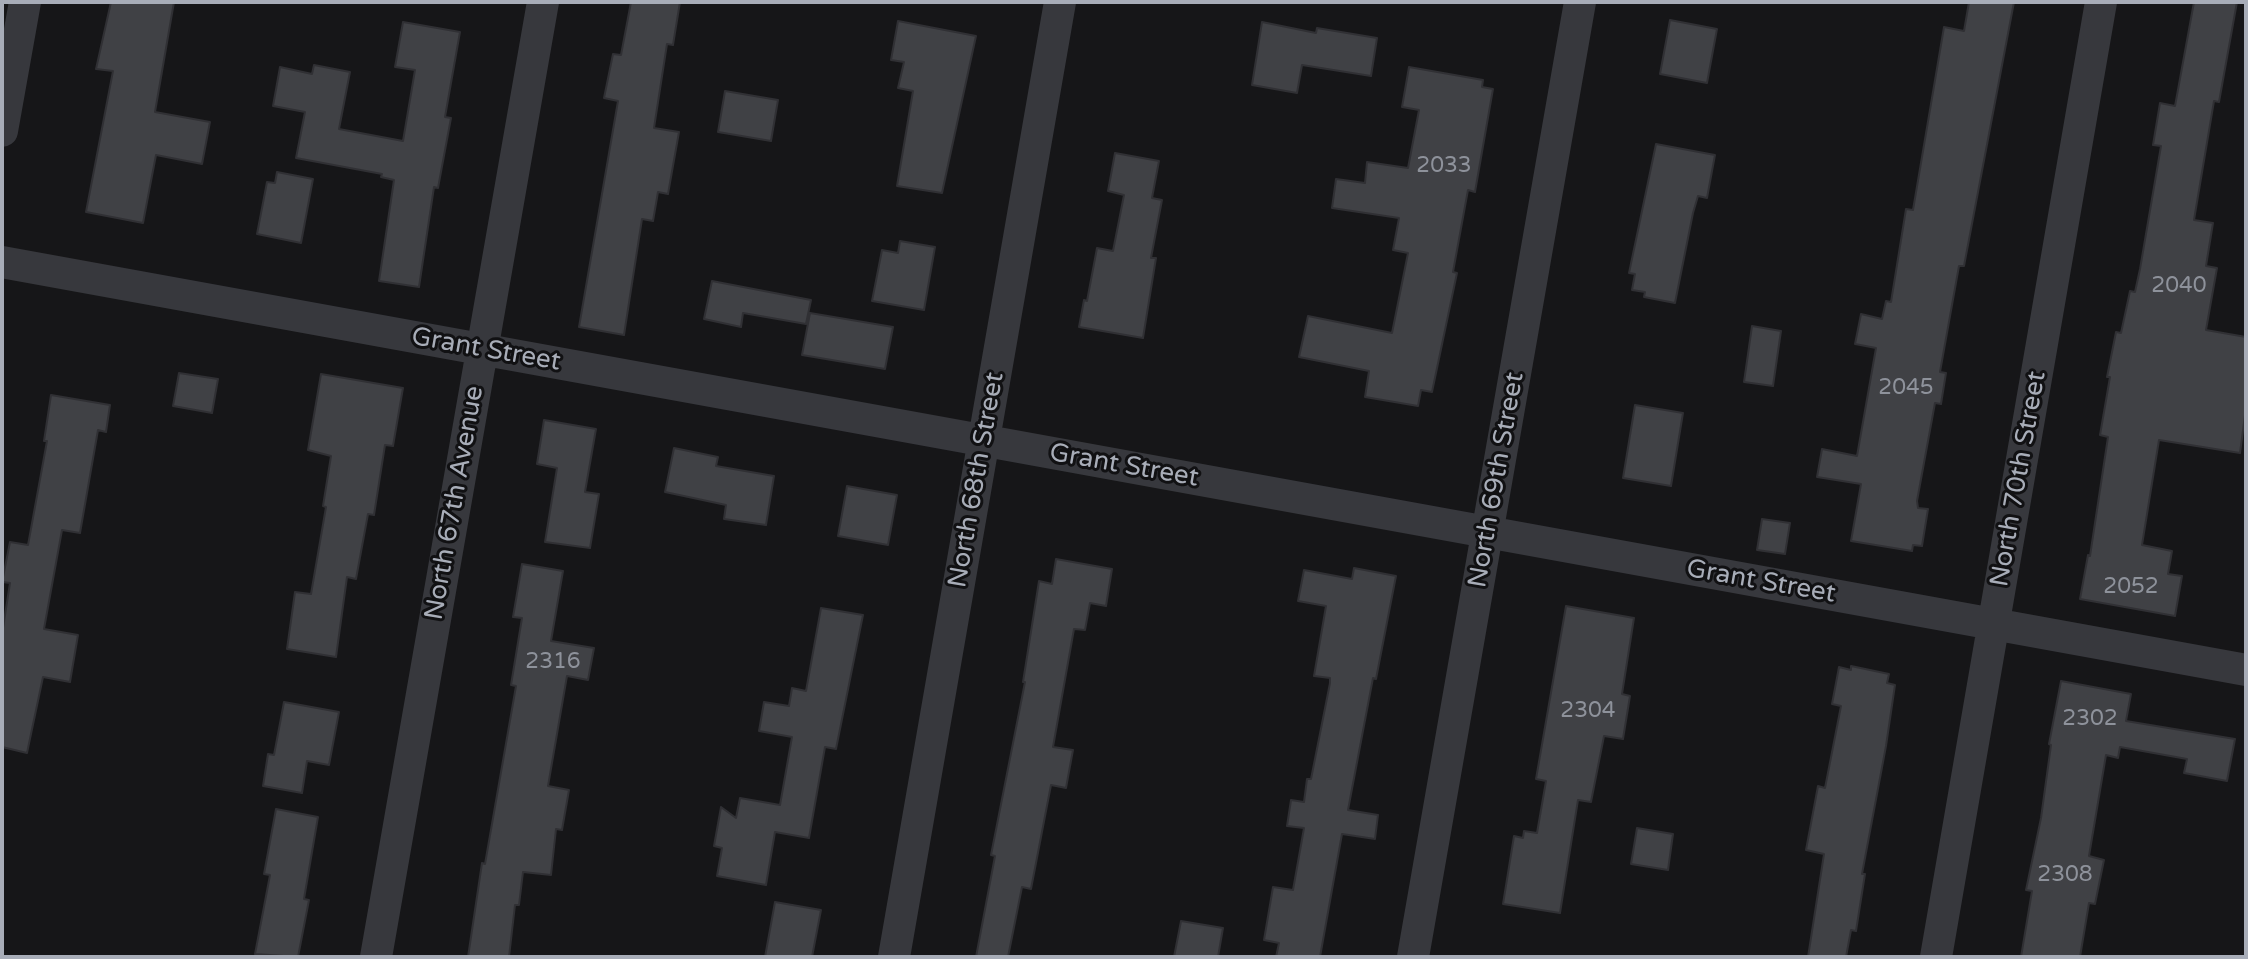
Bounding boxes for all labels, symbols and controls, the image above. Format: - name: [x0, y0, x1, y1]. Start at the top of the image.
- house number: 2033: [1416, 153, 1472, 179]
- house number: 2040: [2151, 273, 2207, 299]
- street label: Grant Street: [409, 322, 563, 378]
- street label: North 70th Street: [1985, 369, 2053, 589]
- street label: North 68th Street: [943, 370, 1011, 590]
- street label: North 69th Street: [1463, 370, 1531, 590]
- house number: 2045: [1878, 375, 1934, 401]
- street label: North 67th Avenue: [419, 384, 491, 622]
- street label: Grant Street: [1047, 438, 1201, 494]
- street label: Grant Street: [1684, 554, 1838, 610]
- house number: 2052: [2103, 574, 2159, 600]
- house number: 2316: [525, 649, 581, 675]
- house number: 2304: [1560, 698, 1616, 724]
- house number: 2302: [2062, 706, 2118, 732]
- house number: 2308: [2037, 862, 2093, 888]

